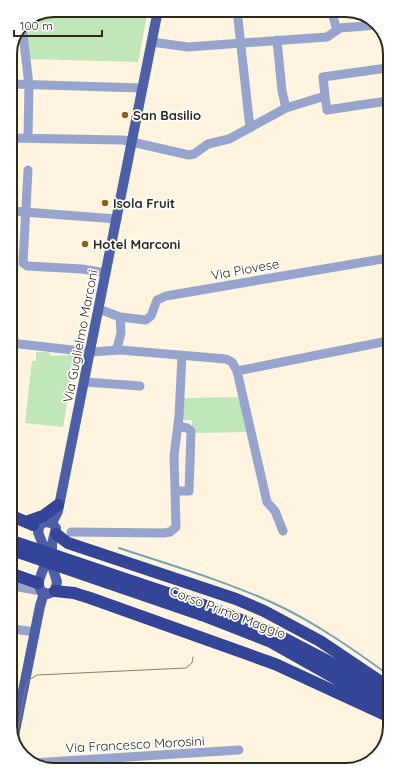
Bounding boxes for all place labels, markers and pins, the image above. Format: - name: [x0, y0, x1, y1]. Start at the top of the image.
- place label: San Basilio: [133, 107, 201, 123]
- marker: San Basilio: [120, 110, 130, 120]
- place label: Isola Fruit: [113, 195, 175, 211]
- marker: Isola Fruit: [100, 198, 110, 208]
- place label: Hotel Marconi: [93, 236, 180, 252]
- marker: Hotel Marconi: [80, 239, 90, 249]

